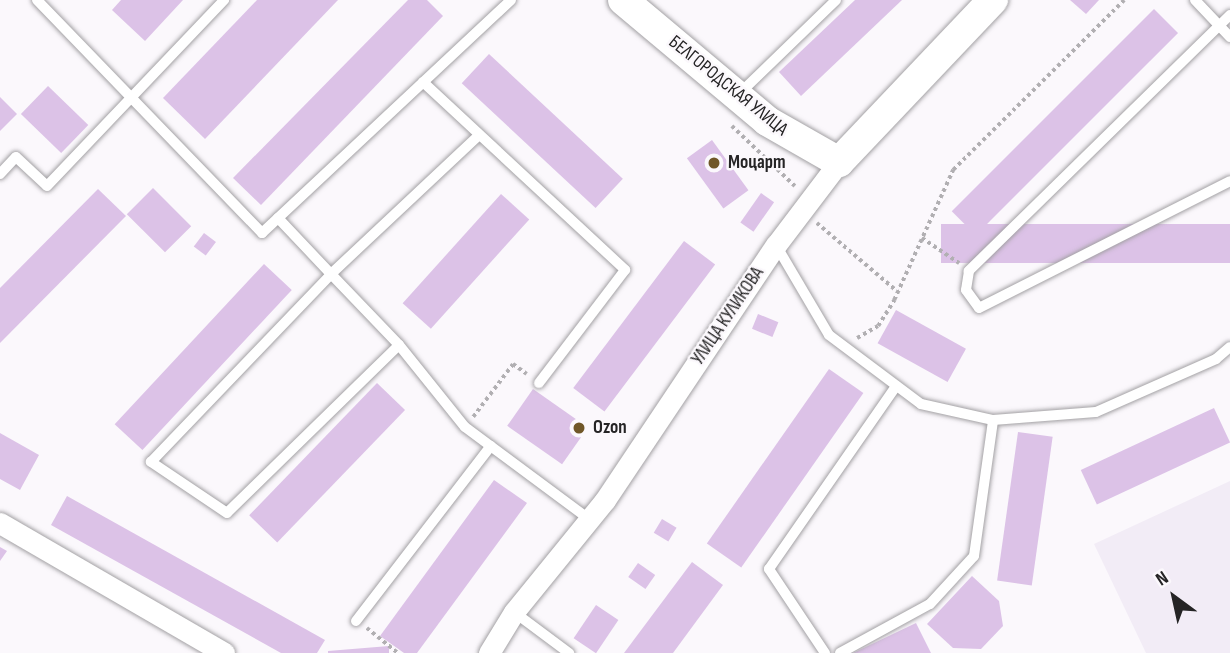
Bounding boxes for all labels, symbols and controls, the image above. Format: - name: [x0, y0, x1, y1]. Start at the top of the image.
- street label: БЕЛГОРОДСКАЯ УЛИЦА: [664, 31, 792, 141]
- place label: Моцарт: [728, 152, 786, 174]
- marker: Моцарт: [706, 155, 722, 171]
- street label: УЛИЦА КУЛИКОВА: [687, 263, 769, 369]
- place label: Ozon: [593, 417, 627, 439]
- marker: Ozon: [571, 420, 587, 436]
- north arrow: [1139, 562, 1209, 632]
- text: N: [1152, 567, 1173, 591]

